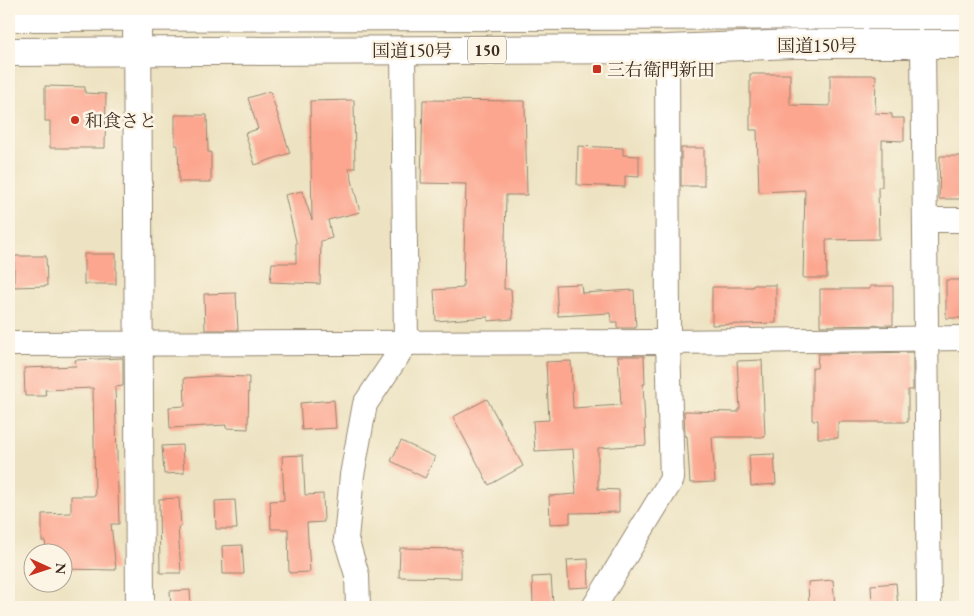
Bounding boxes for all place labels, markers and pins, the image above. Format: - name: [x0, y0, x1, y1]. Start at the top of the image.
- place label: 三右衛門新田: [607, 58, 715, 81]
- marker: 三右衛門新田: [591, 63, 603, 75]
- place label: 和食さと: [85, 109, 157, 132]
- marker: 和食さと: [69, 114, 81, 126]

